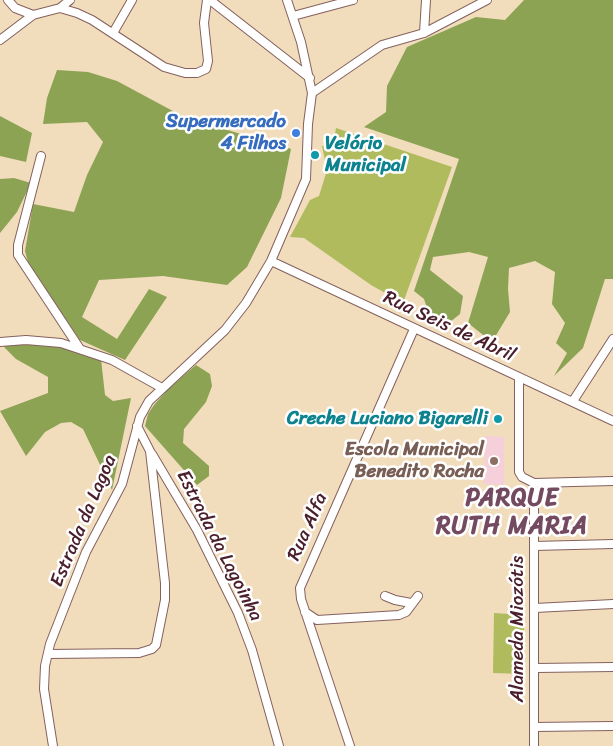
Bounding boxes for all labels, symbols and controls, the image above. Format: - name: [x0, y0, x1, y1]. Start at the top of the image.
- place label: Supermercado 4 Filhos: [166, 111, 286, 155]
- marker: Supermercado 4 Filhos: [290, 127, 302, 139]
- place label: Velório Municipal: [325, 133, 406, 177]
- marker: Velório Municipal: [309, 149, 321, 161]
- street label: Rua Seis de Abril: [379, 286, 519, 368]
- place label: Creche Luciano Bigarelli: [287, 408, 488, 430]
- marker: Creche Luciano Bigarelli: [492, 413, 504, 425]
- place label: Escola Municipal Benedito Rocha: [345, 439, 484, 483]
- street label: Estrada da Lagoa: [46, 452, 122, 590]
- marker: Escola Municipal Benedito Rocha: [488, 455, 500, 467]
- street label: Estrada da Lagoinha: [171, 467, 267, 625]
- district label: PARQUE RUTH MARIA: [436, 485, 588, 541]
- street label: Rua Alfa: [283, 490, 333, 564]
- street label: Alameda Miozótis: [507, 556, 529, 702]

